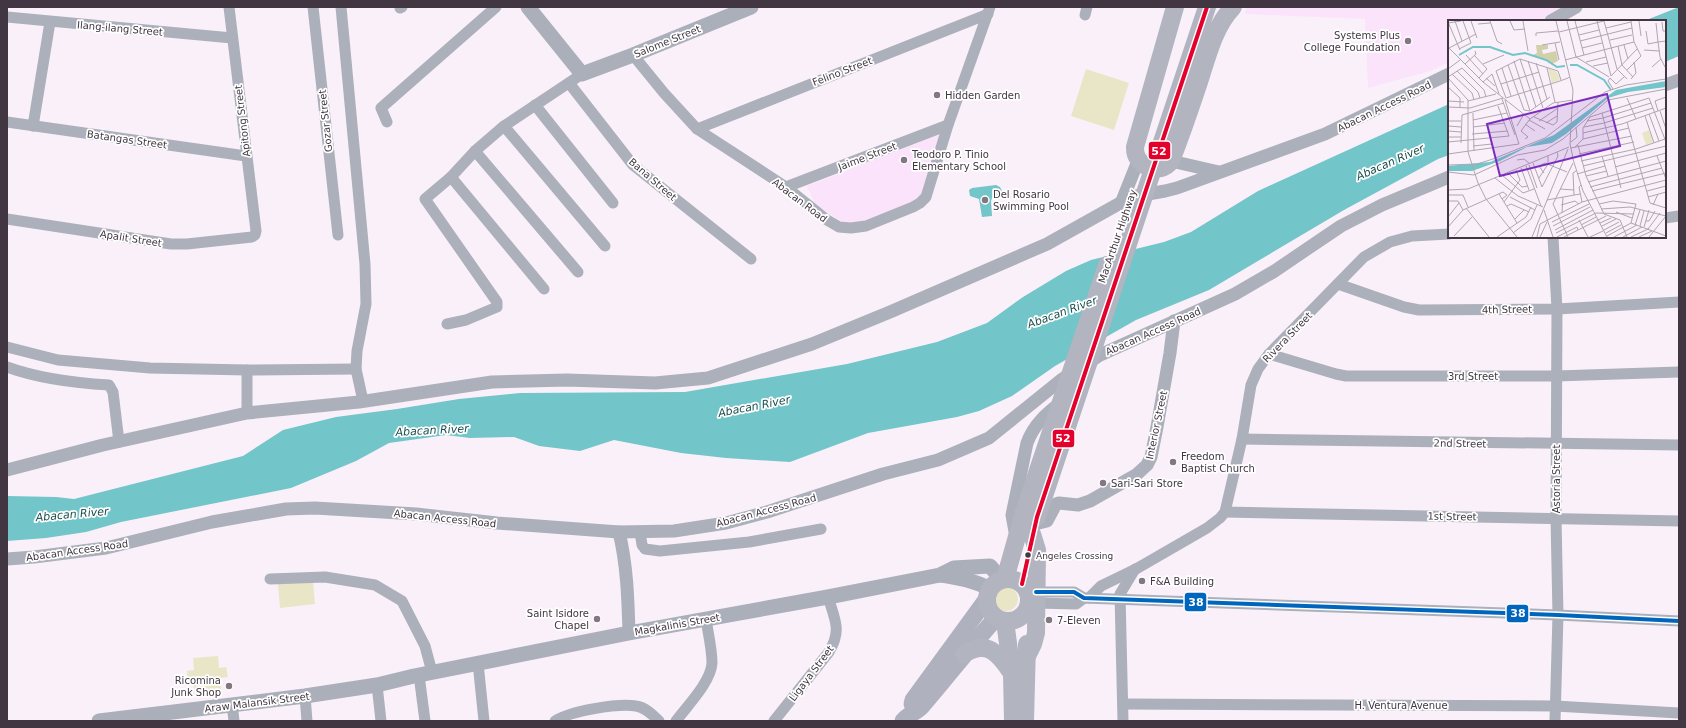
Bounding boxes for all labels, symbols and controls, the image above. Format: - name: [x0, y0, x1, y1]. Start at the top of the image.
- street label: Ilang-ilang Street: [77, 19, 163, 38]
- inset map: [1448, 20, 1666, 238]
- street label: Salome Street: [632, 23, 702, 60]
- place label: Systems Plus College Foundation: [1304, 30, 1400, 53]
- marker: Systems Plus College Foundation: [1403, 36, 1413, 46]
- street label: Felino Street: [811, 55, 874, 88]
- street label: Abacan Access Road: [1336, 79, 1433, 134]
- street label: Apitong Street: [233, 84, 252, 157]
- street label: Gozar Street: [317, 89, 334, 153]
- marker: Hidden Garden: [932, 90, 942, 100]
- place label: Hidden Garden: [945, 90, 1020, 101]
- street label: Batangas Street: [86, 128, 168, 151]
- street label: Jaime Street: [836, 140, 898, 173]
- line badge: 52: [1148, 141, 1171, 160]
- water label: Abacan River: [1353, 141, 1428, 184]
- text: 52: [1151, 145, 1167, 158]
- place label: Teodoro P. Tinio Elementary School: [911, 149, 1006, 172]
- marker: Teodoro P. Tinio Elementary School: [899, 155, 909, 165]
- street label: Bana Street: [627, 156, 679, 203]
- street label: Abacan Road: [770, 176, 829, 225]
- street label: MacArthur Highway: [1096, 188, 1139, 284]
- place label: Del Rosario Swimming Pool: [993, 189, 1069, 212]
- marker: Del Rosario Swimming Pool: [980, 195, 990, 205]
- street label: Apalit Street: [99, 228, 163, 249]
- water label: Abacan River: [1025, 293, 1100, 331]
- street label: 4th Street: [1482, 304, 1532, 315]
- street label: Abacan Access Road: [1104, 305, 1202, 357]
- street label: Rivera Street: [1261, 310, 1314, 365]
- street label: 3rd Street: [1448, 371, 1498, 382]
- street label: Interior Street: [1144, 390, 1169, 461]
- water label: Abacan River: [716, 393, 793, 420]
- water label: Abacan River: [394, 422, 470, 439]
- line badge: 52: [1052, 429, 1075, 448]
- text: 52: [1055, 432, 1071, 445]
- street label: 2nd Street: [1434, 438, 1486, 449]
- street label: Astoria Street: [1551, 445, 1562, 513]
- place label: Freedom Baptist Church: [1181, 451, 1255, 474]
- marker: Freedom Baptist Church: [1168, 457, 1178, 467]
- marker: Sari-Sari Store: [1098, 478, 1108, 488]
- place label: Sari-Sari Store: [1111, 478, 1183, 489]
- street label: Abacan Access Road: [715, 492, 817, 529]
- water label: Abacan River: [34, 505, 110, 524]
- street label: Abacan Access Road: [393, 508, 497, 529]
- street label: 1st Street: [1427, 511, 1477, 522]
- street label: Abacan Access Road: [25, 538, 129, 563]
- marker: Angeles Crossing: [1023, 550, 1033, 560]
- place label: Angeles Crossing: [1036, 551, 1113, 561]
- marker: F&A Building: [1137, 576, 1147, 586]
- place label: F&A Building: [1150, 576, 1214, 587]
- line badge: 38: [1184, 592, 1207, 612]
- text: 38: [1188, 596, 1204, 609]
- line badge: 38: [1506, 604, 1529, 623]
- text: 38: [1510, 607, 1526, 620]
- place label: Saint Isidore Chapel: [527, 608, 589, 631]
- street label: Magkalinis Street: [634, 612, 721, 637]
- marker: Saint Isidore Chapel: [592, 614, 602, 624]
- marker: 7-Eleven: [1044, 615, 1054, 625]
- place label: 7-Eleven: [1057, 615, 1101, 626]
- street label: Ligaya Street: [787, 643, 836, 703]
- place label: Ricomina Junk Shop: [170, 675, 221, 698]
- marker: Ricomina Junk Shop: [224, 681, 234, 691]
- street label: Araw Malansik Street: [204, 691, 310, 714]
- street label: H. Ventura Avenue: [1354, 700, 1448, 711]

